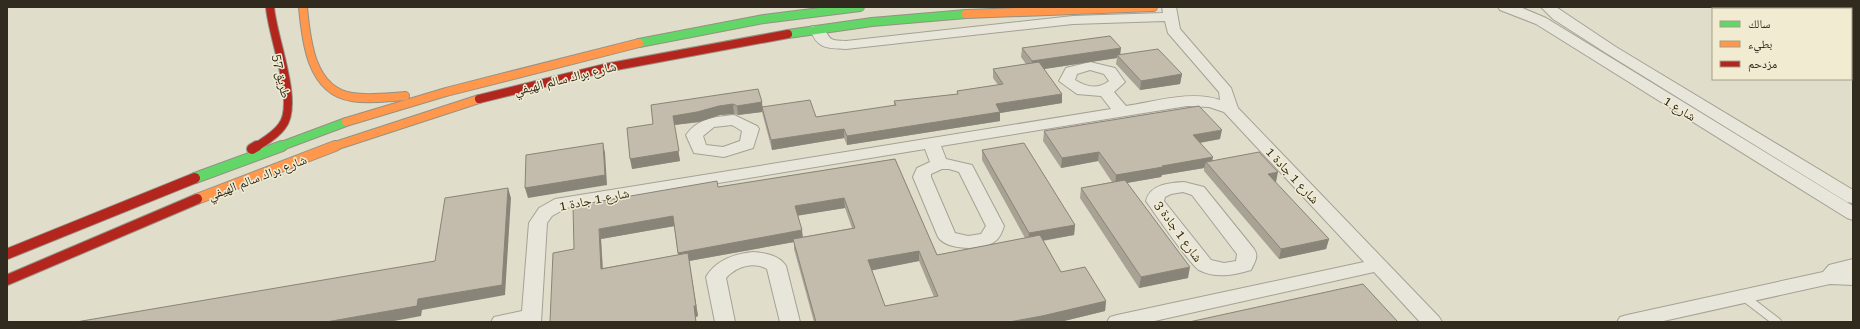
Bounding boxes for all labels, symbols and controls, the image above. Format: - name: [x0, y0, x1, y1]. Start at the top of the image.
- legend: [1712, 8, 1852, 80]
- text: سالك: [1748, 17, 1770, 31]
- text: بطيء: [1748, 37, 1772, 54]
- street label: طريق 57: [269, 53, 293, 100]
- text: مزدحم: [1748, 57, 1777, 72]
- street label: شارع براك سالم الهيفي: [513, 59, 619, 102]
- street label: شارع 1: [1660, 93, 1699, 126]
- street label: شارع 1 جادة 1: [1261, 144, 1322, 208]
- street label: شارع براك سالم الهيفي: [206, 152, 310, 206]
- street label: شارع 1 جادة 1: [558, 185, 631, 216]
- street label: شارع 1 جادة 3: [1150, 198, 1206, 266]

